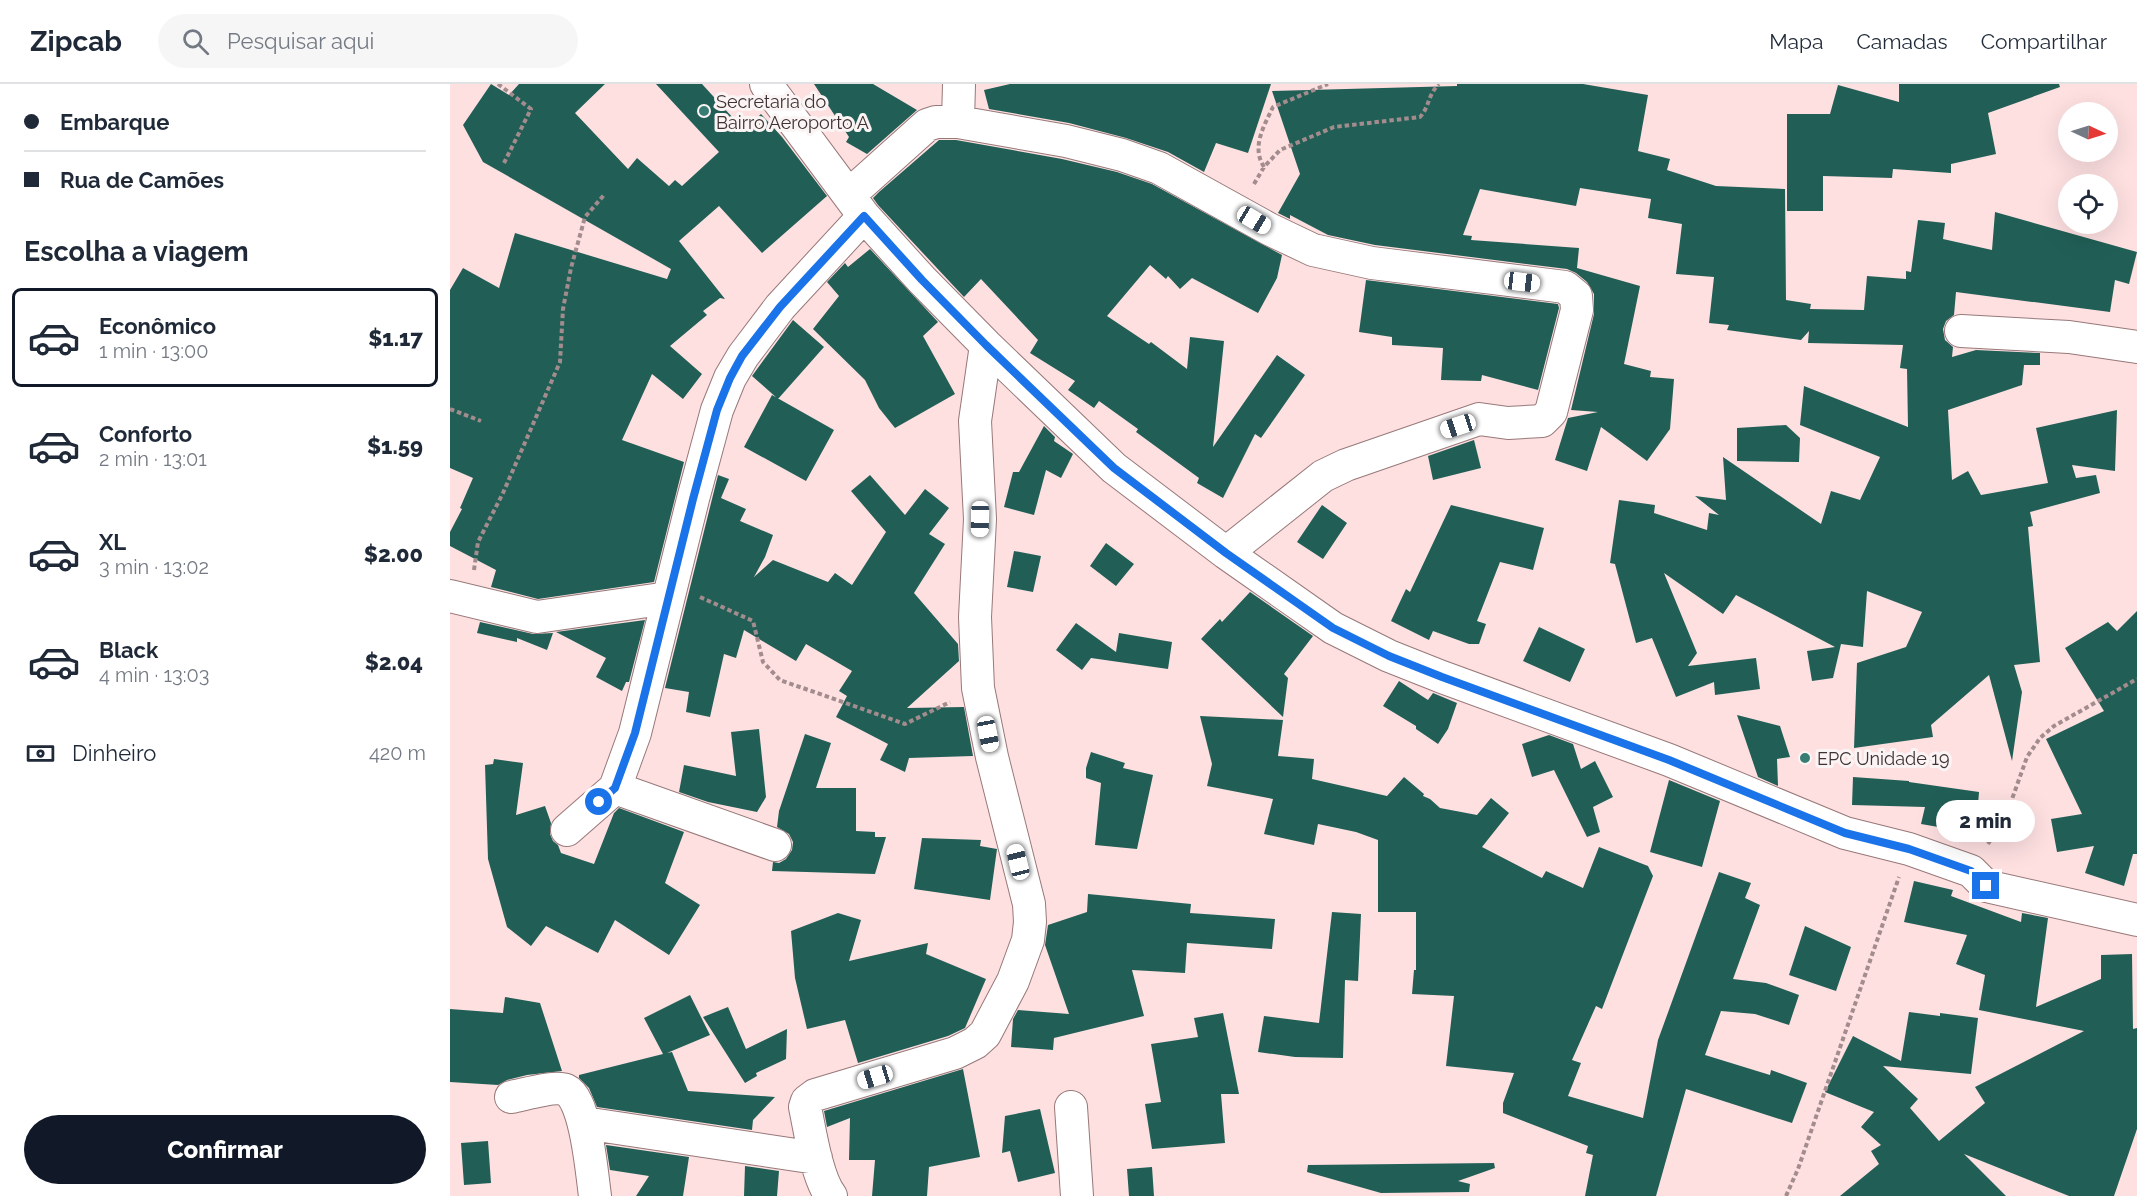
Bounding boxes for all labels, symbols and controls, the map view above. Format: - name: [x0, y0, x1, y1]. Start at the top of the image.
- search box: [158, 14, 578, 68]
- text: Zipcab: [30, 25, 122, 58]
- icon: search: [179, 25, 212, 58]
- text: Pesquisar aqui: [227, 28, 374, 54]
- text: Mapa: [1769, 29, 1823, 54]
- text: Camadas: [1856, 29, 1948, 54]
- text: Compartilhar: [1981, 29, 2107, 54]
- place label: Secretaria do Bairro Aeroporto A: [716, 91, 869, 133]
- north arrow: [2058, 102, 2118, 162]
- map controls: [2058, 102, 2118, 234]
- marker: Secretaria do Bairro Aeroporto A: [697, 104, 711, 118]
- text: Embarque: [60, 109, 169, 135]
- text: Rua de Camões: [60, 167, 224, 193]
- button: locate: [2058, 174, 2118, 234]
- car: [1234, 203, 1274, 237]
- text: Escolha a viagem: [24, 236, 249, 267]
- car: [1503, 271, 1541, 293]
- icon: car: [27, 311, 81, 365]
- text: Econômico: [99, 313, 216, 339]
- text: $1.17: [368, 325, 423, 351]
- text: 1 min · 13:00: [99, 339, 209, 363]
- car: [1438, 412, 1478, 440]
- icon: car: [27, 419, 81, 473]
- text: Conforto: [99, 421, 192, 447]
- text: $1.59: [367, 433, 423, 459]
- text: 2 min · 13:01: [99, 447, 207, 471]
- car: [971, 501, 989, 537]
- icon: car: [27, 527, 81, 581]
- text: XL: [99, 529, 126, 555]
- text: $2.00: [364, 541, 423, 567]
- text: 3 min · 13:02: [99, 555, 209, 579]
- icon: car: [27, 635, 81, 689]
- text: Black: [99, 637, 158, 663]
- text: $2.04: [365, 649, 423, 675]
- text: 4 min · 13:03: [99, 663, 209, 687]
- car: [976, 715, 1000, 753]
- icon: cash: [24, 737, 57, 770]
- text: Dinheiro: [72, 740, 156, 766]
- text: 420 m: [369, 741, 426, 765]
- place label: EPC Unidade 19: [1817, 748, 1950, 769]
- marker: EPC Unidade 19: [1798, 751, 1812, 765]
- route start: [585, 788, 612, 815]
- callout: 2 min: [1936, 799, 2036, 841]
- text: 2 min: [1959, 809, 2012, 833]
- car: [1005, 842, 1031, 882]
- route end: [1972, 872, 1999, 899]
- car: [855, 1063, 895, 1091]
- button: Confirmar: [24, 1115, 426, 1184]

